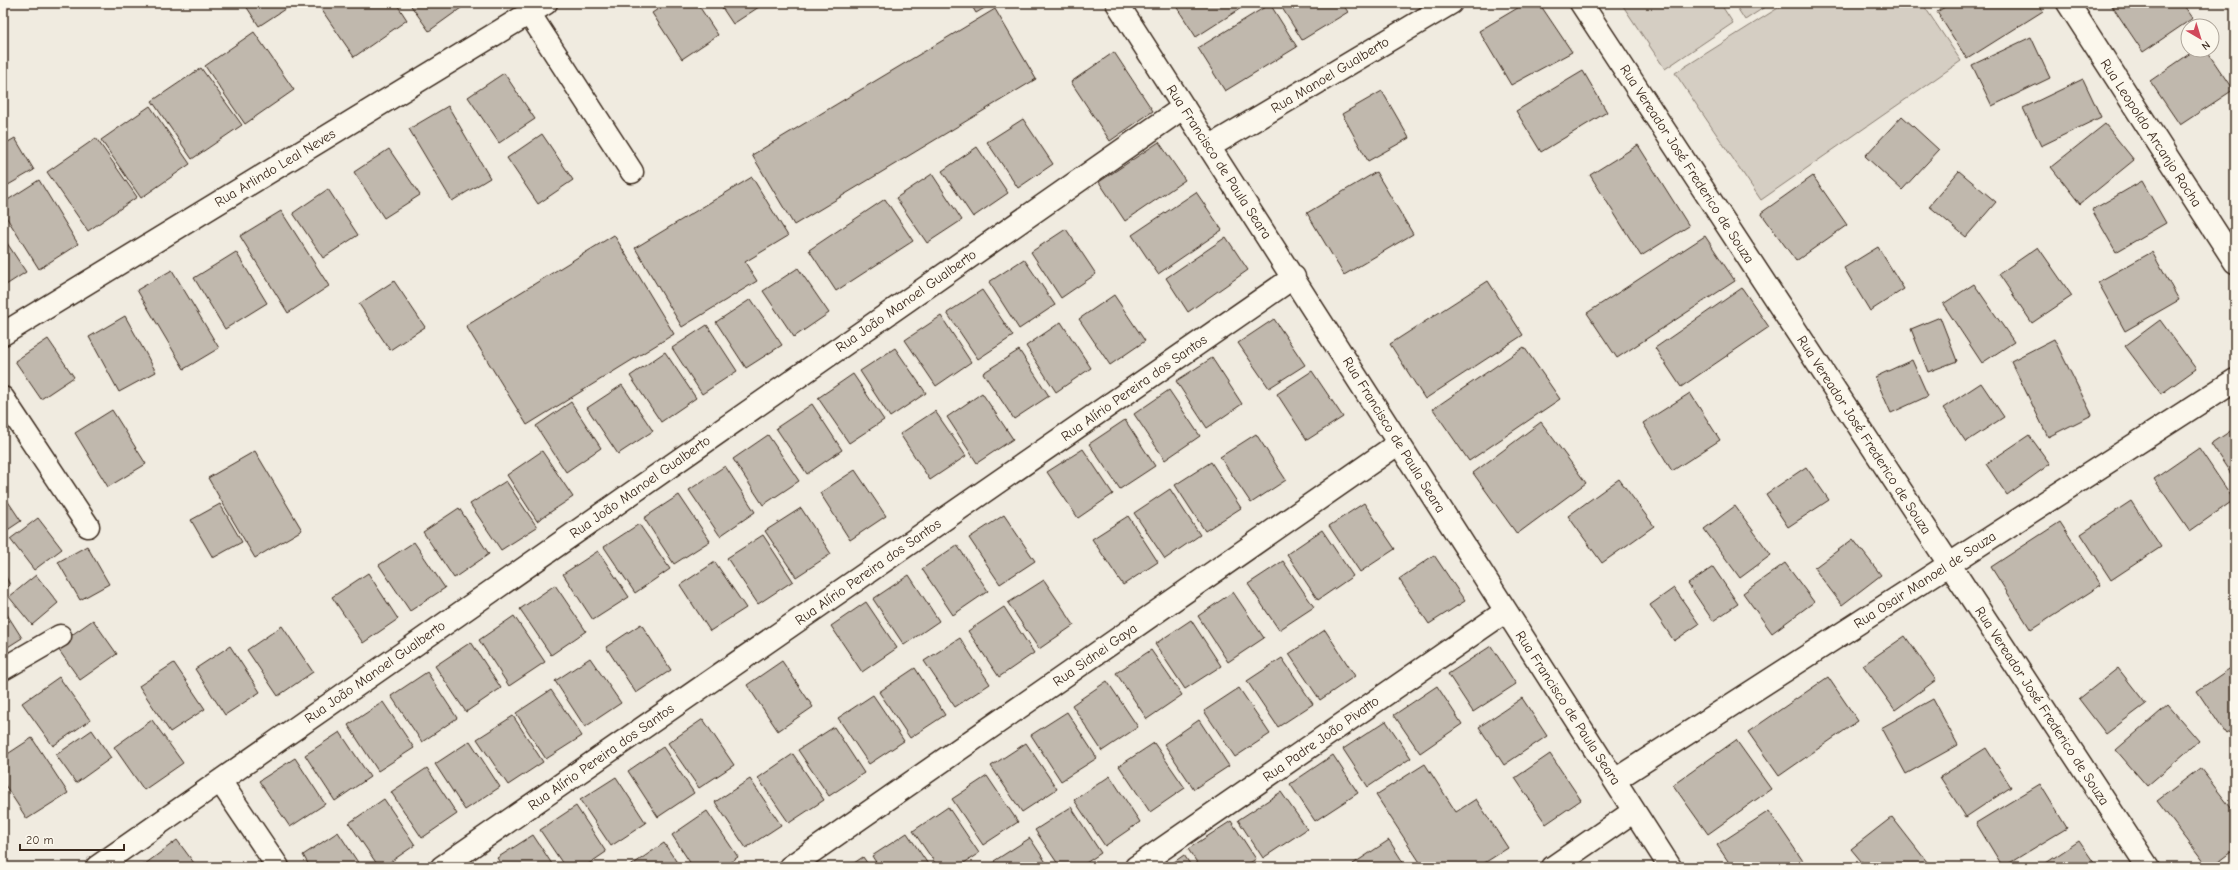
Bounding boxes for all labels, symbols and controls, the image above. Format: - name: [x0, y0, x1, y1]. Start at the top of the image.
- north arrow: [2180, 18, 2220, 58]
- street label: Rua Manoel Gualberto: [1268, 33, 1392, 117]
- text: N: [2199, 38, 2213, 53]
- street label: Rua Leopoldo Arcanjo Rocha: [2097, 56, 2205, 210]
- street label: Rua Vereador José Frederico de Souza: [1616, 61, 1758, 267]
- street label: Rua Francisco de Paula Seara: [1163, 82, 1275, 242]
- street label: Rua Arlindo Leal Neves: [211, 125, 339, 211]
- street label: Rua João Manoel Gualberto: [832, 246, 980, 356]
- street label: Rua Alírio Pereira dos Santos: [1058, 331, 1210, 445]
- street label: Rua Vereador José Frederico de Souza: [1793, 332, 1935, 538]
- street label: Rua Francisco de Paula Seara: [1339, 354, 1449, 516]
- street label: Rua João Manoel Gualberto: [566, 432, 714, 542]
- street label: Rua Alírio Pereira dos Santos: [792, 515, 944, 629]
- street label: Rua Osair Manoel de Souza: [1851, 528, 1999, 632]
- street label: Rua Vereador José Frederico de Souza: [1971, 603, 2113, 809]
- street label: Rua João Manoel Gualberto: [301, 617, 449, 727]
- street label: Rua Sidnei Gaya: [1050, 620, 1140, 690]
- street label: Rua Francisco de Paula Seara: [1512, 628, 1624, 788]
- street label: Rua Padre João Pivatto: [1260, 692, 1382, 786]
- street label: Rua Alírio Pereira dos Santos: [525, 700, 677, 814]
- scale bar: [20, 826, 124, 852]
- text: 20 m: [26, 833, 54, 847]

